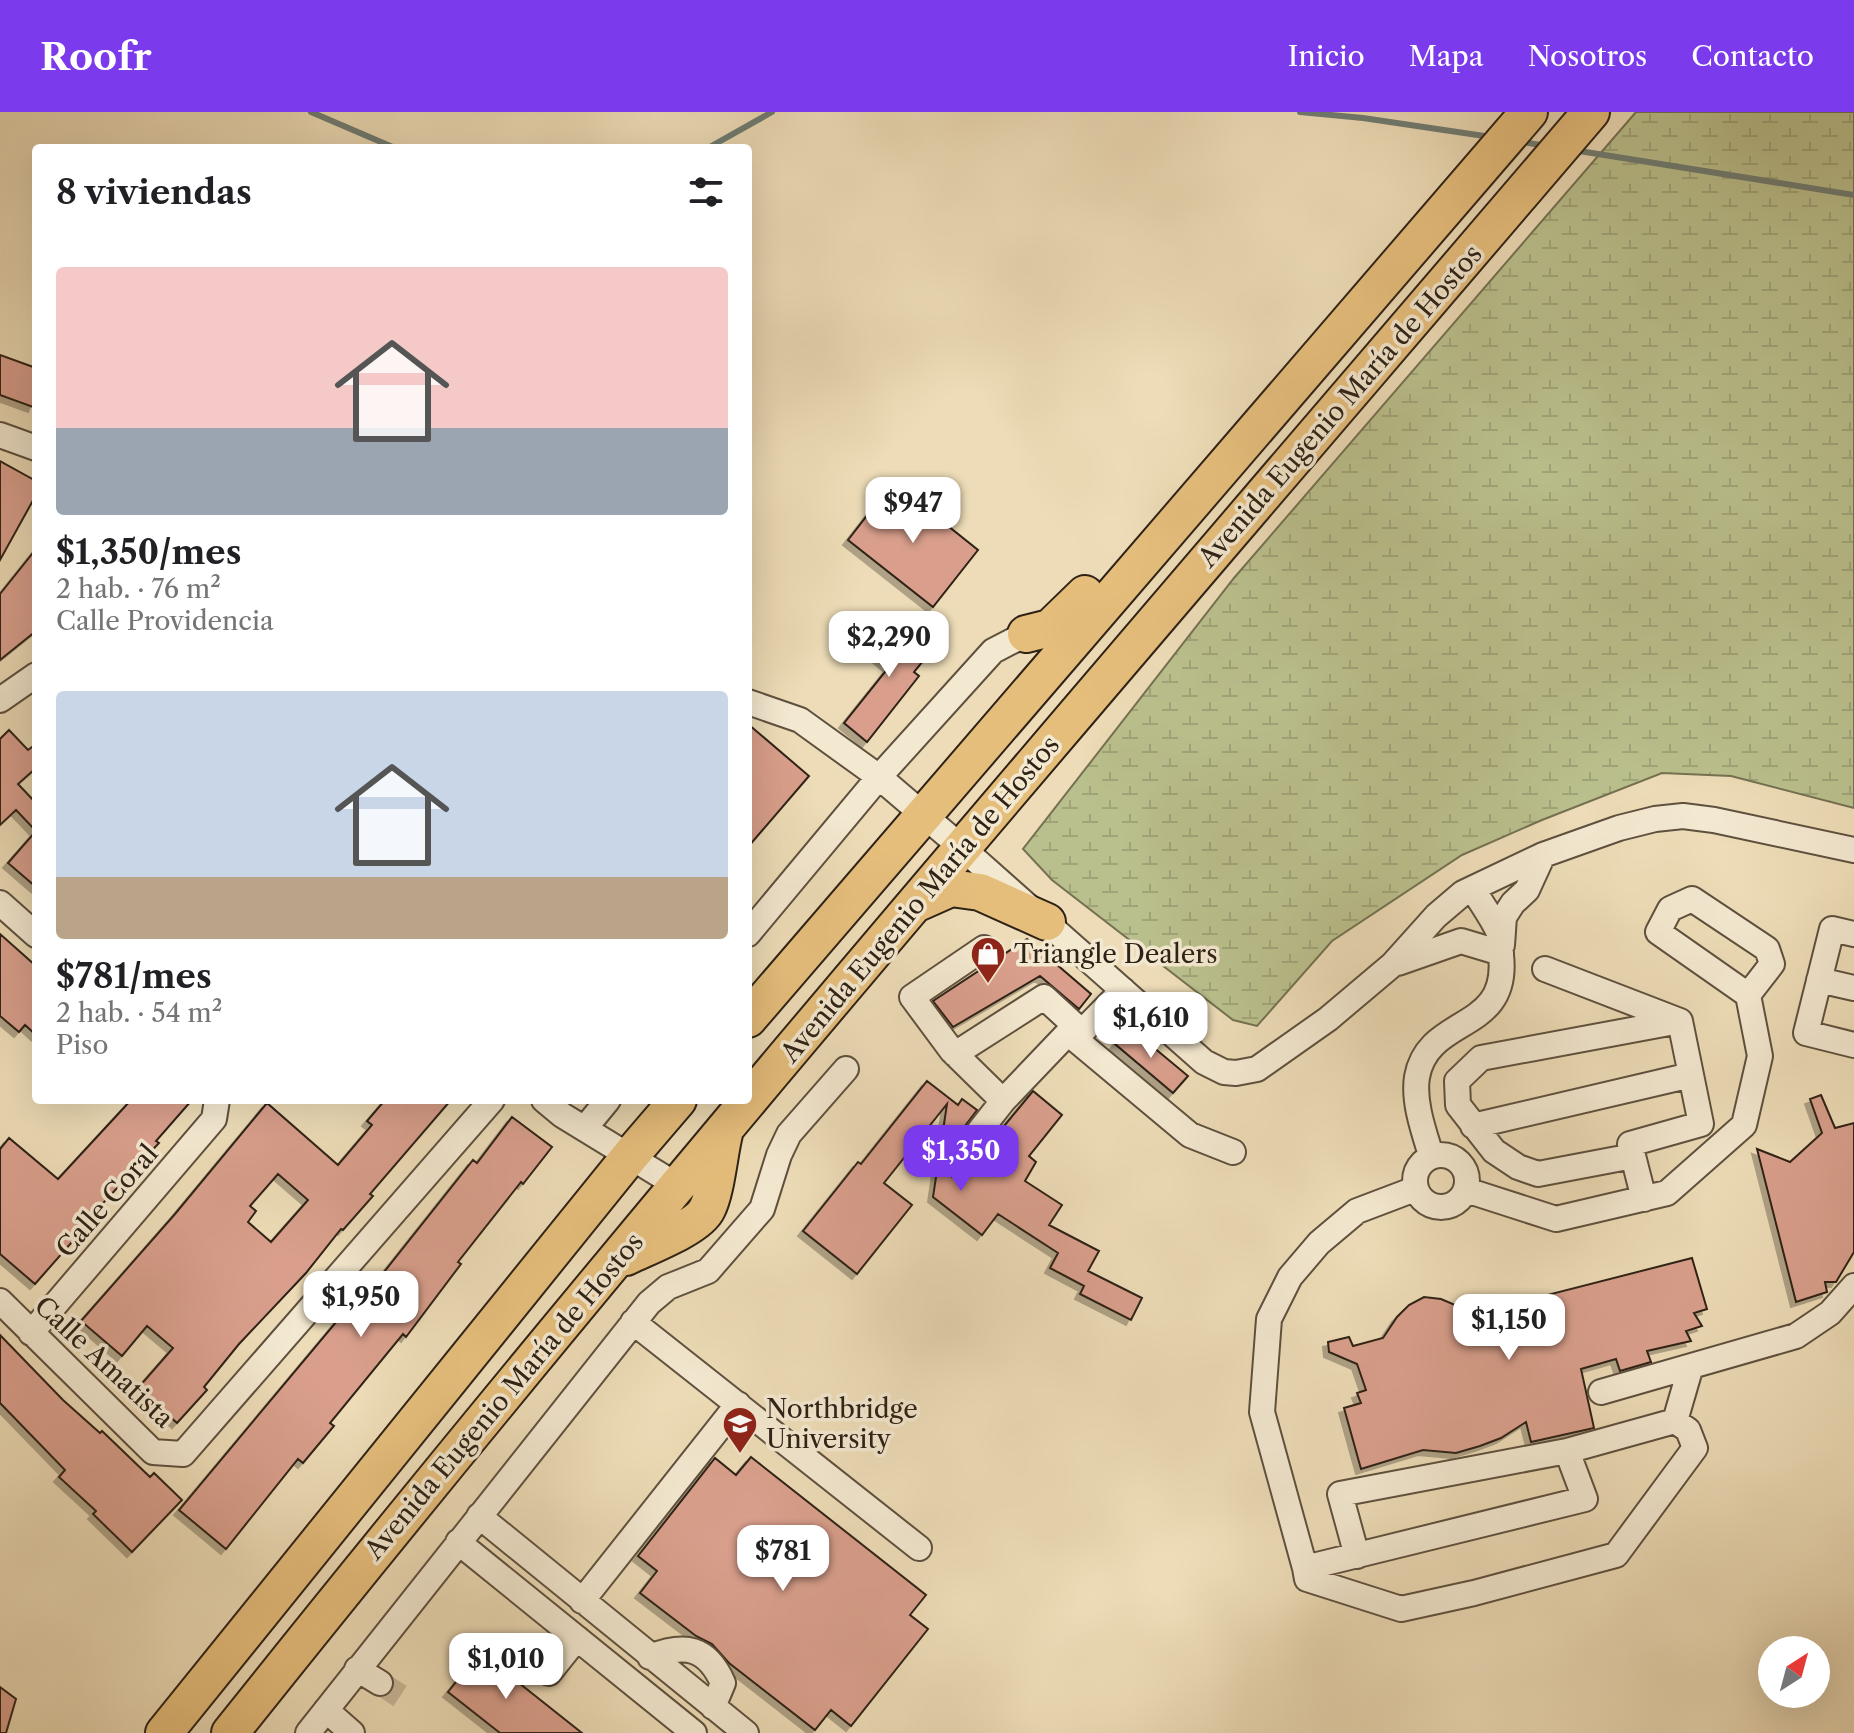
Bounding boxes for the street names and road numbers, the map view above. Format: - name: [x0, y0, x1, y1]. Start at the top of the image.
- street label: Avenida Eugenio María de Hostos: [1191, 238, 1489, 574]
- street label: Avenida Eugenio María de Hostos: [773, 729, 1066, 1070]
- street label: Calle Coral: [49, 1138, 165, 1264]
- street label: Avenida Eugenio María de Hostos: [357, 1226, 650, 1567]
- street label: Calle Amatista: [28, 1290, 180, 1435]

